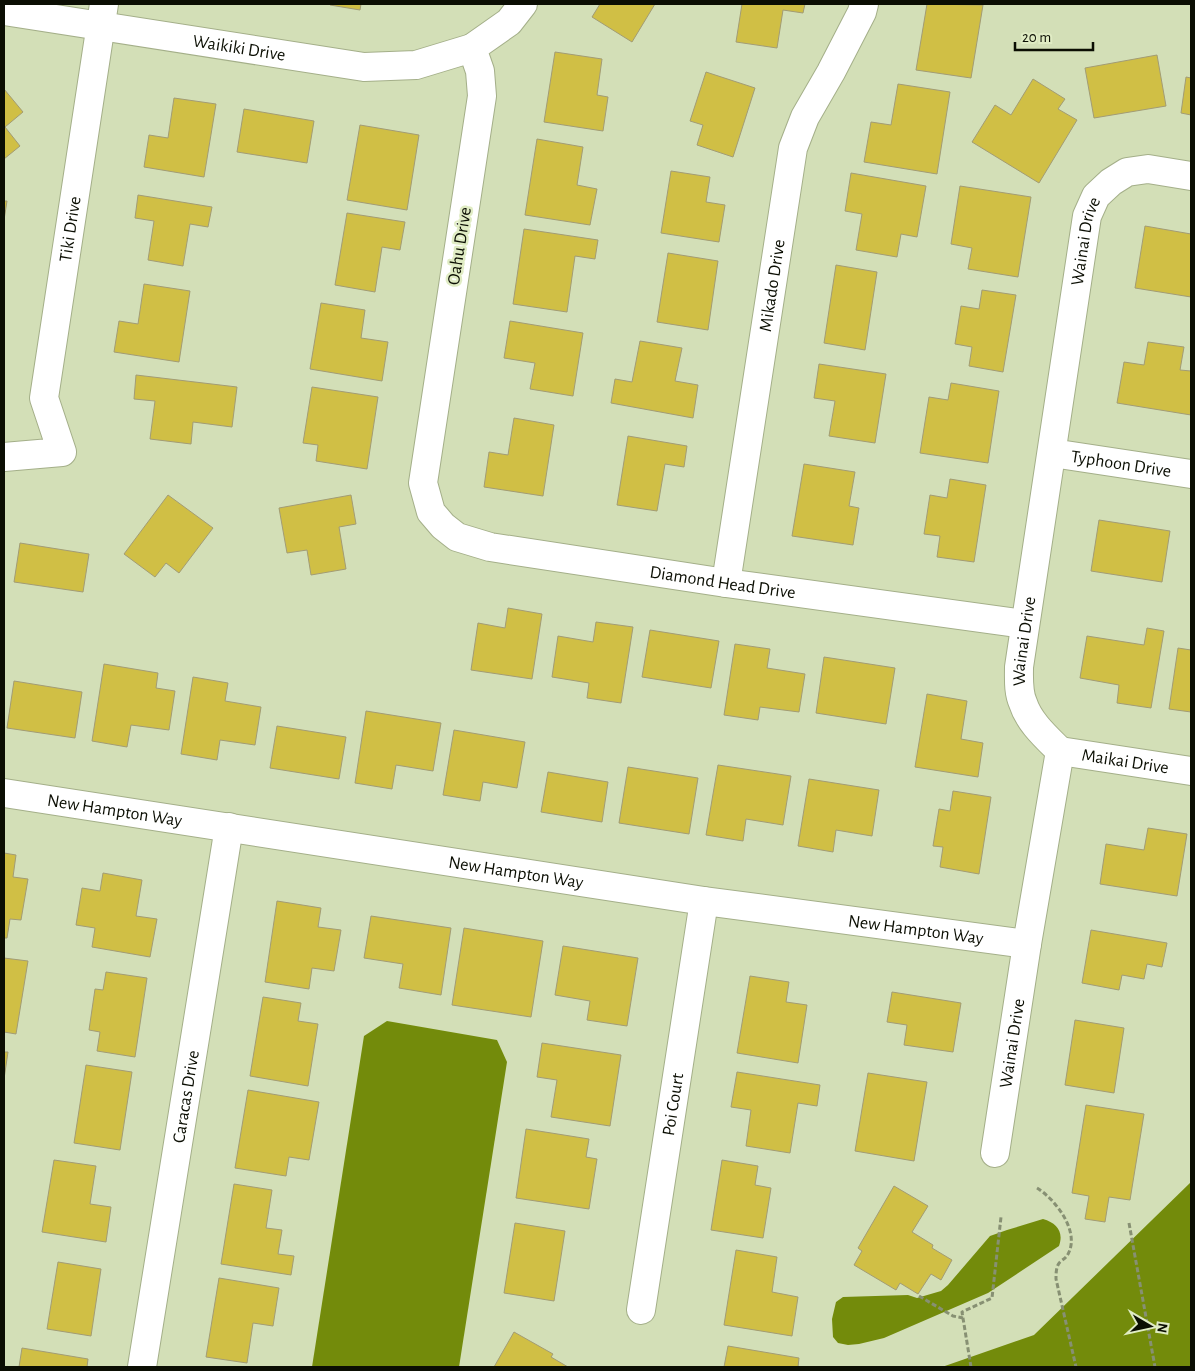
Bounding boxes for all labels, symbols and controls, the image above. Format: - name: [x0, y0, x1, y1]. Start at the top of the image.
- scale bar: [1015, 20, 1092, 52]
- text: 20 m: [1022, 30, 1051, 45]
- street label: Waikiki Drive: [191, 32, 287, 65]
- street label: Wainai Drive: [1069, 194, 1104, 287]
- street label: Tiki Drive: [57, 195, 85, 263]
- street label: Oahu Drive: [445, 206, 475, 286]
- street label: Mikado Drive: [757, 238, 789, 333]
- street label: Typhoon Drive: [1070, 448, 1172, 481]
- street label: Diamond Head Drive: [648, 563, 797, 602]
- street label: Wainai Drive: [1011, 595, 1040, 686]
- street label: Maikai Drive: [1080, 746, 1170, 777]
- street label: New Hampton Way: [46, 792, 184, 830]
- street label: New Hampton Way: [447, 854, 585, 892]
- street label: New Hampton Way: [847, 912, 985, 948]
- street label: Wainai Drive: [997, 997, 1029, 1089]
- street label: Caracas Drive: [170, 1049, 203, 1144]
- street label: Poi Court: [660, 1072, 687, 1137]
- north arrow: [1125, 1301, 1175, 1351]
- text: N: [1154, 1322, 1170, 1334]

